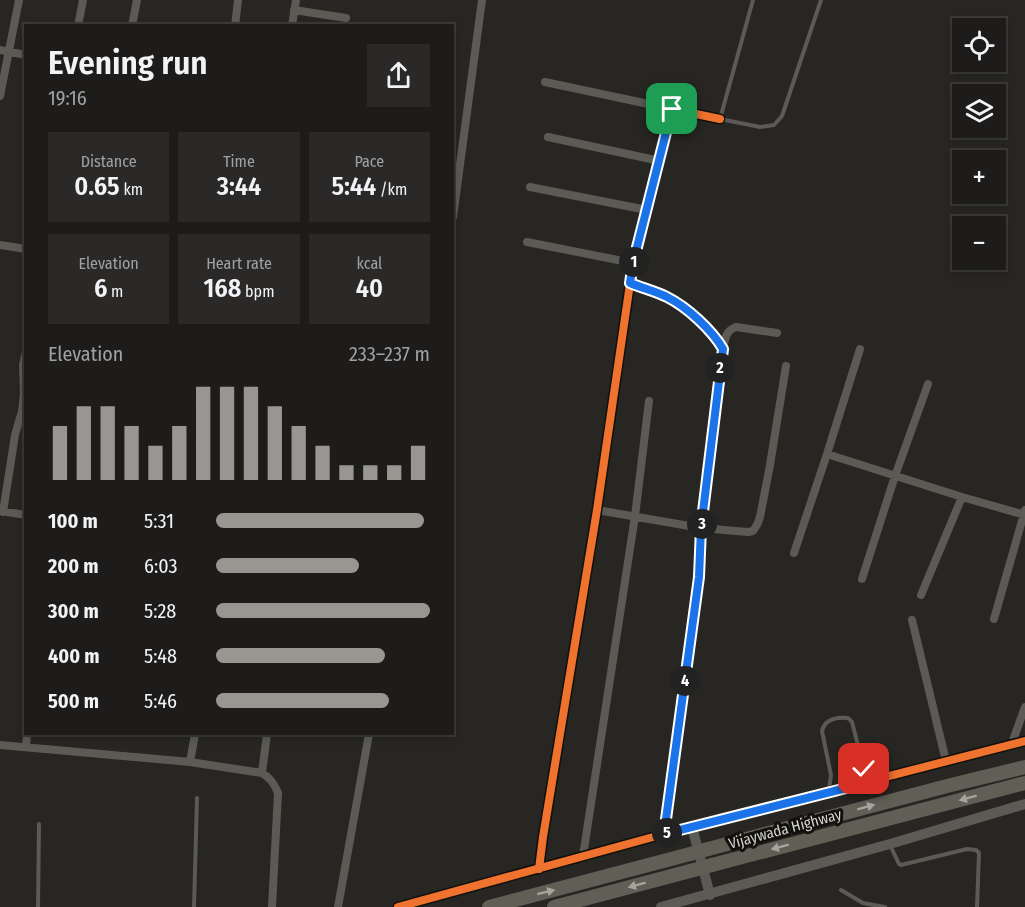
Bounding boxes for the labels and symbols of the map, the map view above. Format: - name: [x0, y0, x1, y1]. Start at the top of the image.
- pin: [646, 83, 697, 134]
- pin: 1: [619, 247, 649, 277]
- pin: 2: [705, 353, 735, 383]
- pin: 3: [687, 509, 717, 539]
- pin: 4: [670, 666, 700, 696]
- pin: [838, 743, 889, 794]
- one-way arrow: [959, 794, 977, 803]
- one-way arrow: [857, 802, 875, 812]
- street label: Vijaywada Highway: [727, 805, 844, 853]
- pin: 5: [652, 818, 682, 848]
- one-way arrow: [771, 843, 789, 853]
- one-way arrow: [628, 881, 646, 890]
- one-way arrow: [537, 887, 555, 897]

